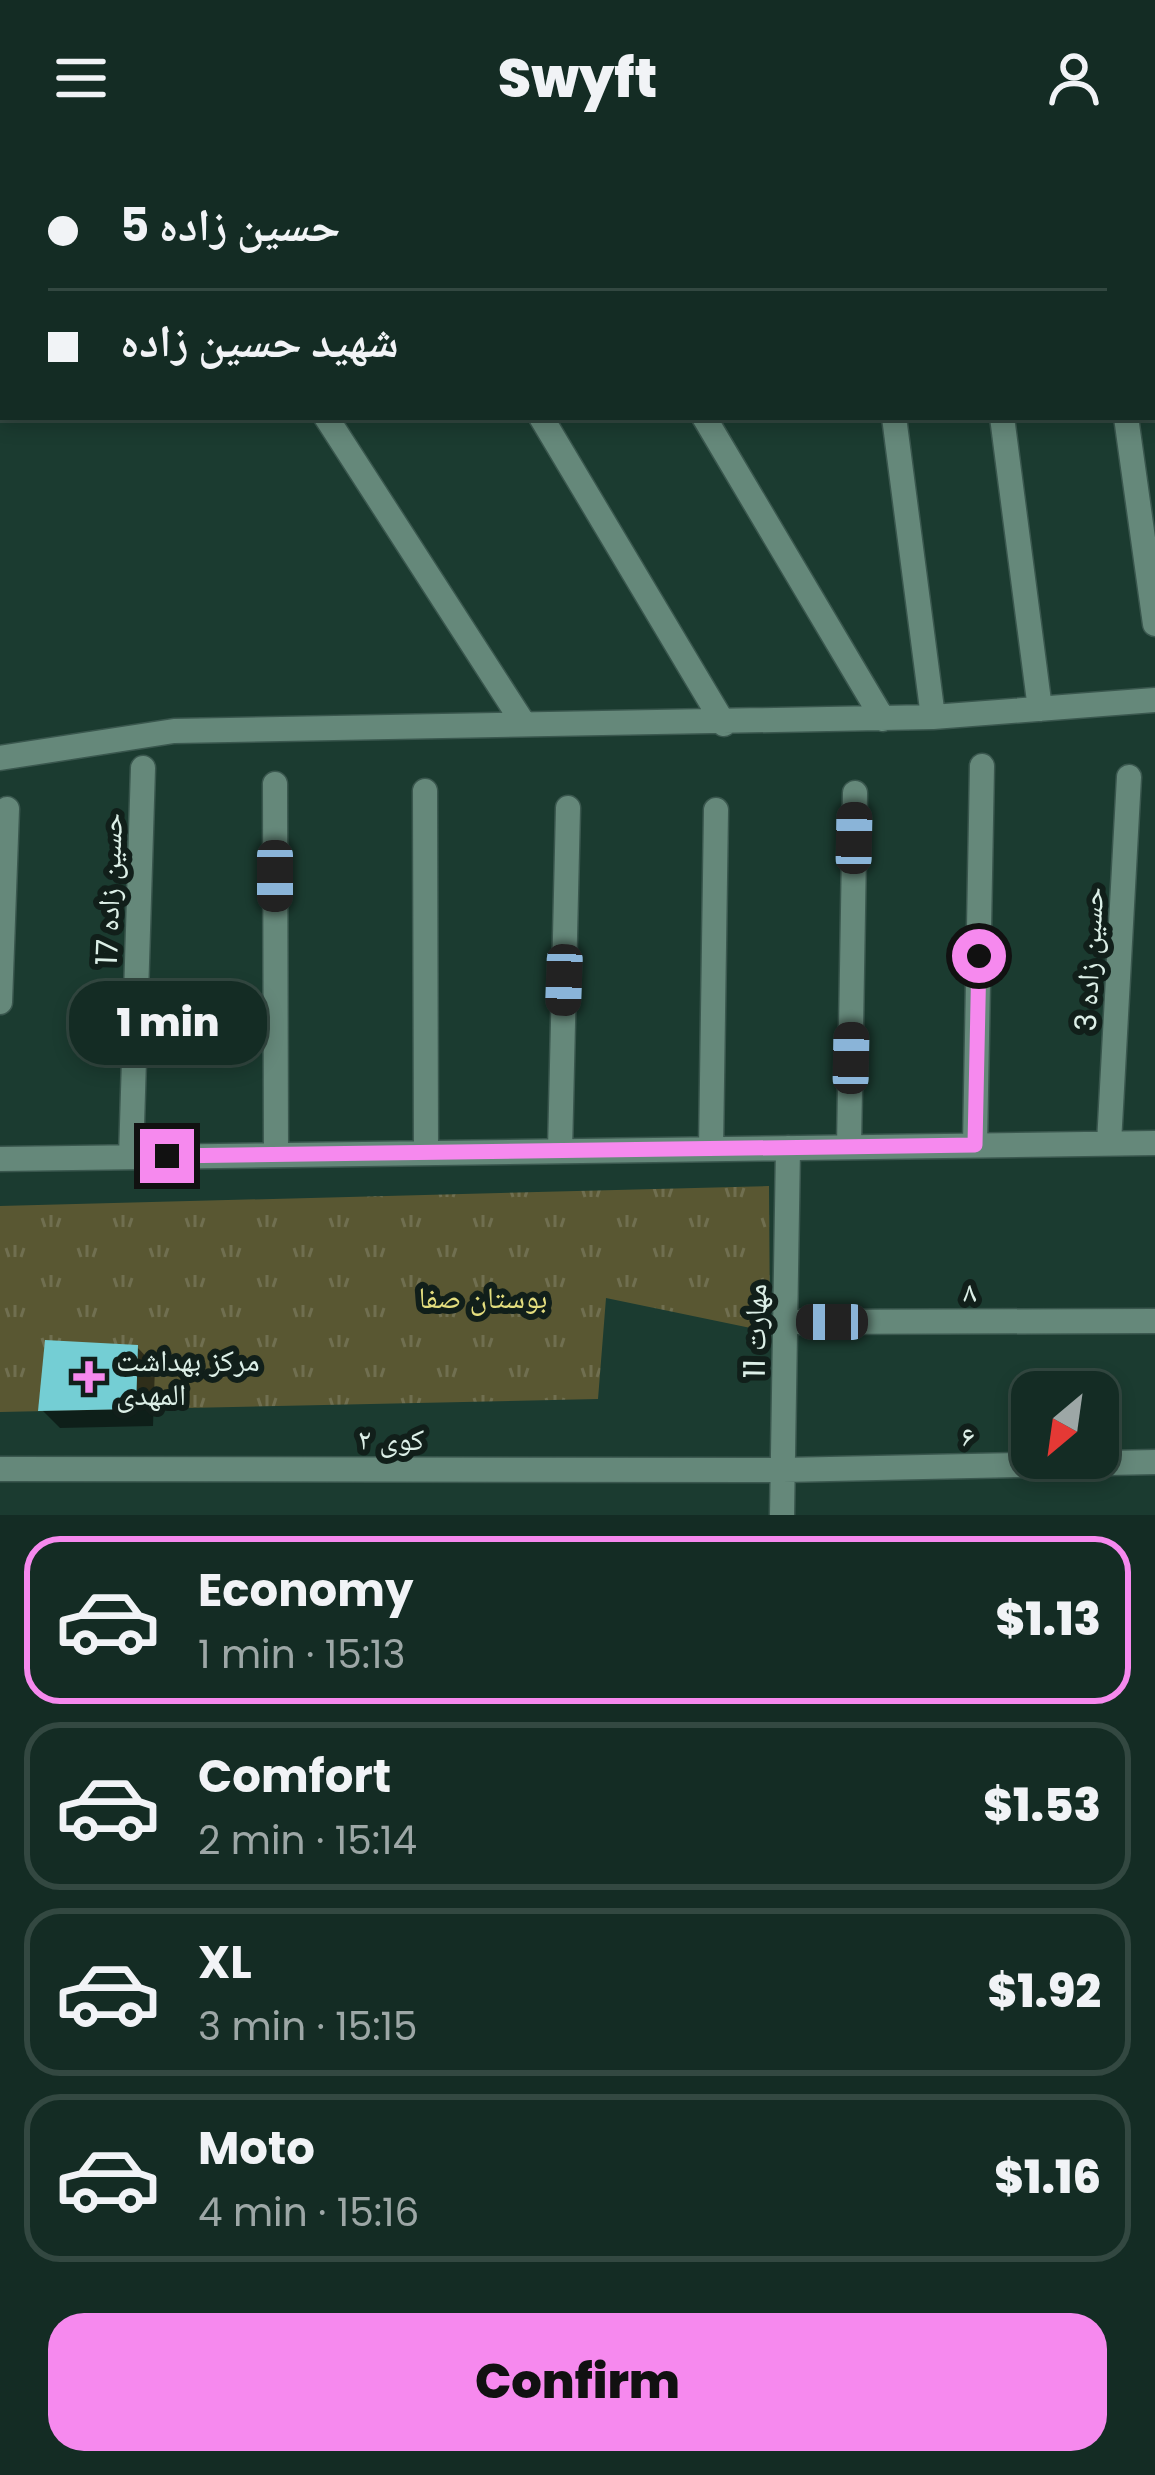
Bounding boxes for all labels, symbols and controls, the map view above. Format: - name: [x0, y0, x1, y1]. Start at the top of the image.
- text: Swyft: [498, 40, 657, 116]
- icon: menu: [48, 45, 114, 111]
- icon: person: [1041, 45, 1107, 111]
- text: حسین زاده 5: [120, 194, 341, 257]
- text: شهید حسین زاده: [120, 310, 399, 373]
- car: [835, 802, 873, 874]
- street label: حسین زاده 17: [85, 812, 133, 966]
- car: [257, 840, 293, 912]
- street label: حسین زاده 3: [1064, 886, 1114, 1032]
- route start: [952, 929, 1006, 983]
- car: [545, 943, 583, 1017]
- callout: 1 min: [68, 982, 266, 1066]
- text: 1 min: [117, 995, 219, 1050]
- car: [832, 1022, 870, 1094]
- route end: [140, 1129, 194, 1183]
- street label: ۸: [963, 1270, 977, 1313]
- park label: بوستان صفا: [419, 1276, 547, 1319]
- street label: مهارت 11: [733, 1283, 777, 1379]
- car: [796, 1304, 868, 1340]
- place label: مرکز بهداشت المهدی: [116, 1339, 260, 1416]
- marker: مرکز بهداشت المهدی: [73, 1361, 105, 1393]
- north arrow: [1011, 1371, 1119, 1479]
- map controls: [1011, 1371, 1119, 1479]
- street label: ۶: [961, 1414, 975, 1458]
- street label: کوی ۲: [358, 1418, 424, 1461]
- text: Economy: [198, 1559, 413, 1622]
- icon: car: [54, 1566, 162, 1674]
- text: $1.13: [995, 1588, 1101, 1651]
- text: 1 min · 15:13: [198, 1627, 405, 1682]
- text: Comfort: [198, 1745, 391, 1808]
- icon: car: [54, 1752, 162, 1860]
- text: $1.53: [983, 1774, 1101, 1837]
- text: 2 min · 15:14: [198, 1813, 417, 1868]
- text: XL: [198, 1931, 252, 1994]
- icon: car: [54, 1938, 162, 2046]
- text: $1.92: [987, 1960, 1101, 2023]
- text: 3 min · 15:15: [198, 1999, 417, 2054]
- text: Moto: [198, 2117, 315, 2180]
- icon: car: [54, 2124, 162, 2232]
- text: $1.16: [994, 2146, 1101, 2209]
- text: 4 min · 15:16: [198, 2185, 419, 2240]
- button: Confirm: [48, 2313, 1107, 2451]

